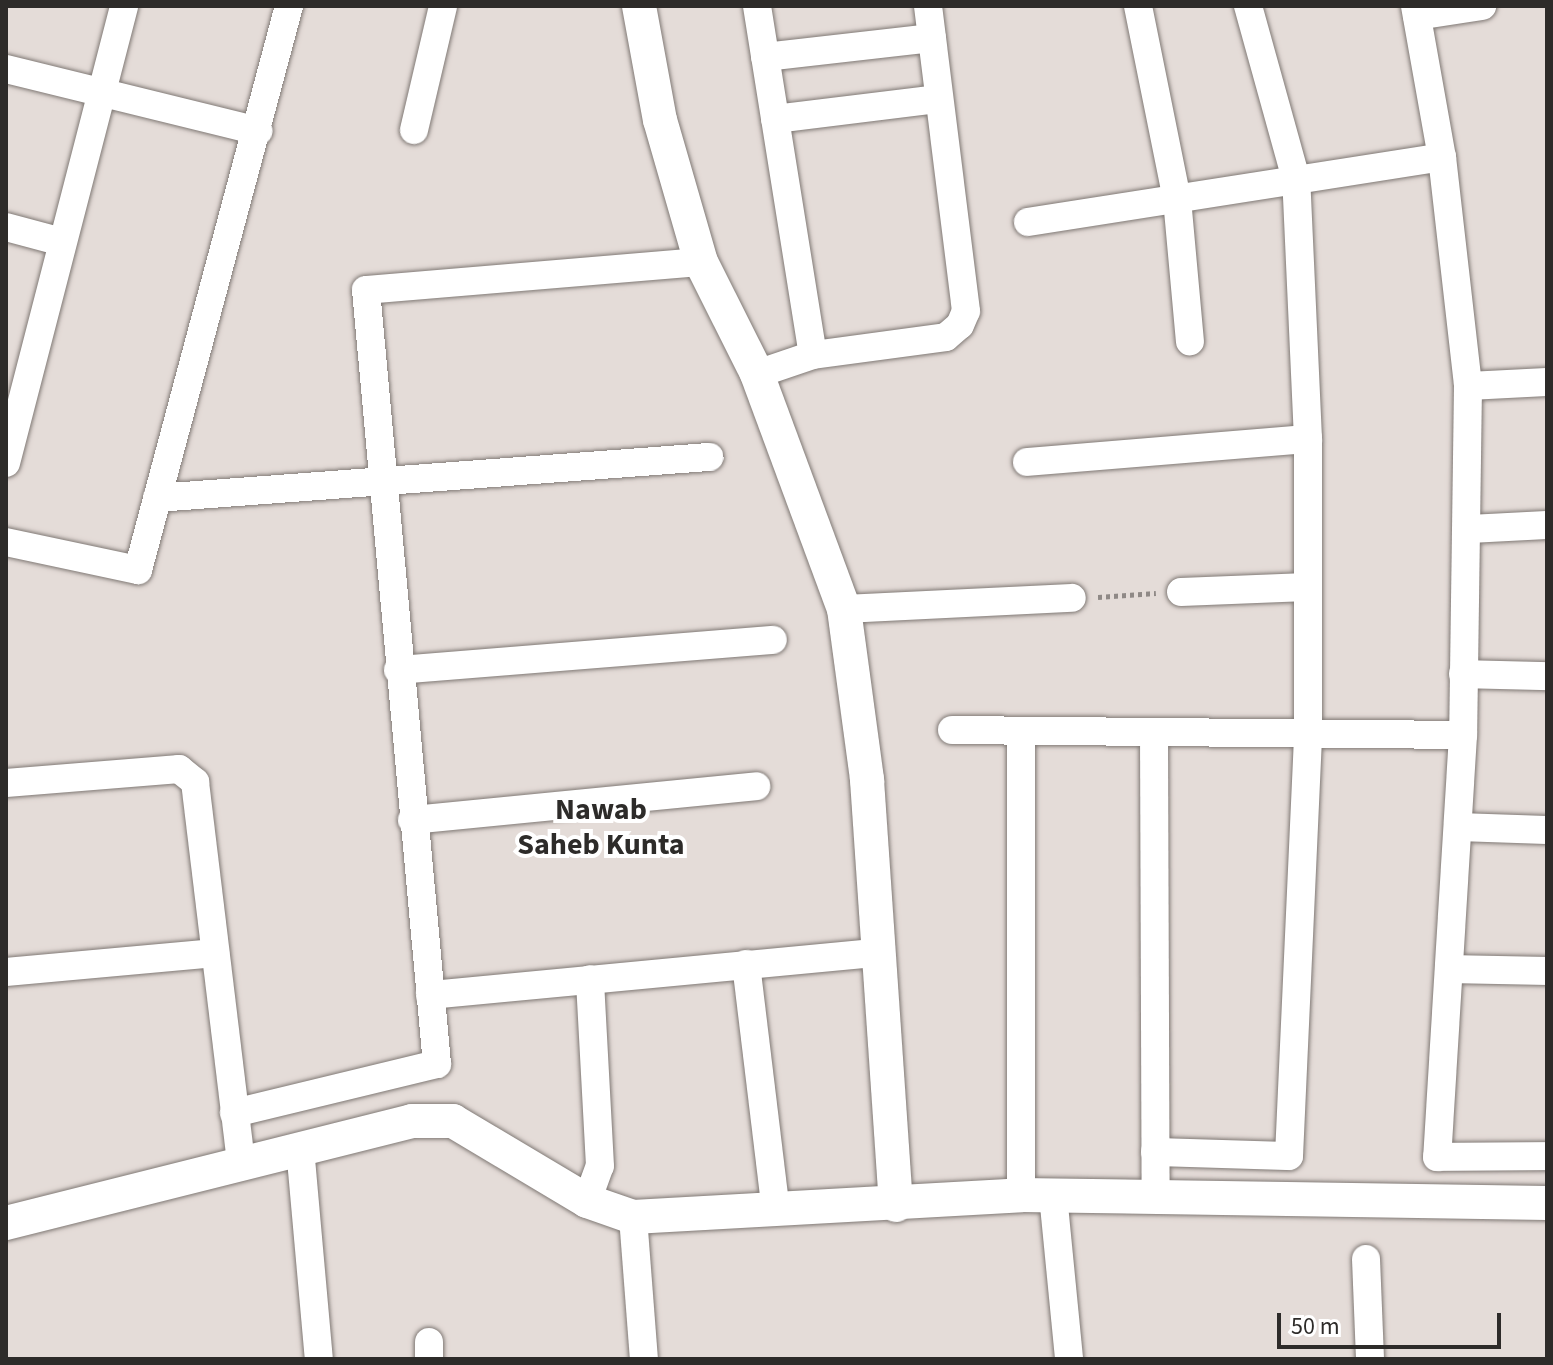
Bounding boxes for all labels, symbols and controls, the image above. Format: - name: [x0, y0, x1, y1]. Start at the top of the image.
- district label: Nawab Saheb Kunta: [517, 792, 685, 862]
- scale bar: [1281, 1297, 1505, 1347]
- text: 50 m: [1291, 1309, 1340, 1344]

